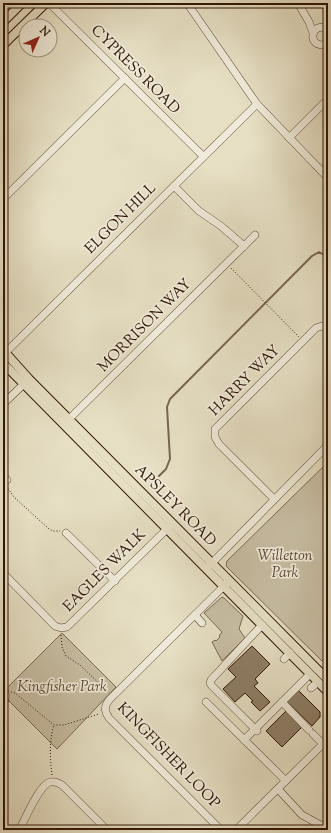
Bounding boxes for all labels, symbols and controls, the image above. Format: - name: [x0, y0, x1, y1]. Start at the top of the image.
- north arrow: [18, 18, 58, 58]
- street label: CYPRESS ROAD: [86, 21, 184, 119]
- text: N: [35, 22, 53, 41]
- street label: ELGON HILL: [81, 179, 161, 259]
- street label: MORRISON WAY: [93, 274, 197, 378]
- street label: HARRY WAY: [205, 341, 285, 421]
- street label: APSLEY ROAD: [129, 460, 221, 552]
- street label: EAGLES WALK: [59, 525, 151, 617]
- park label: Willetton Park: [258, 546, 313, 584]
- park label: Kingfisher Park: [17, 677, 107, 698]
- street label: KINGFISHER LOOP: [112, 698, 225, 814]

